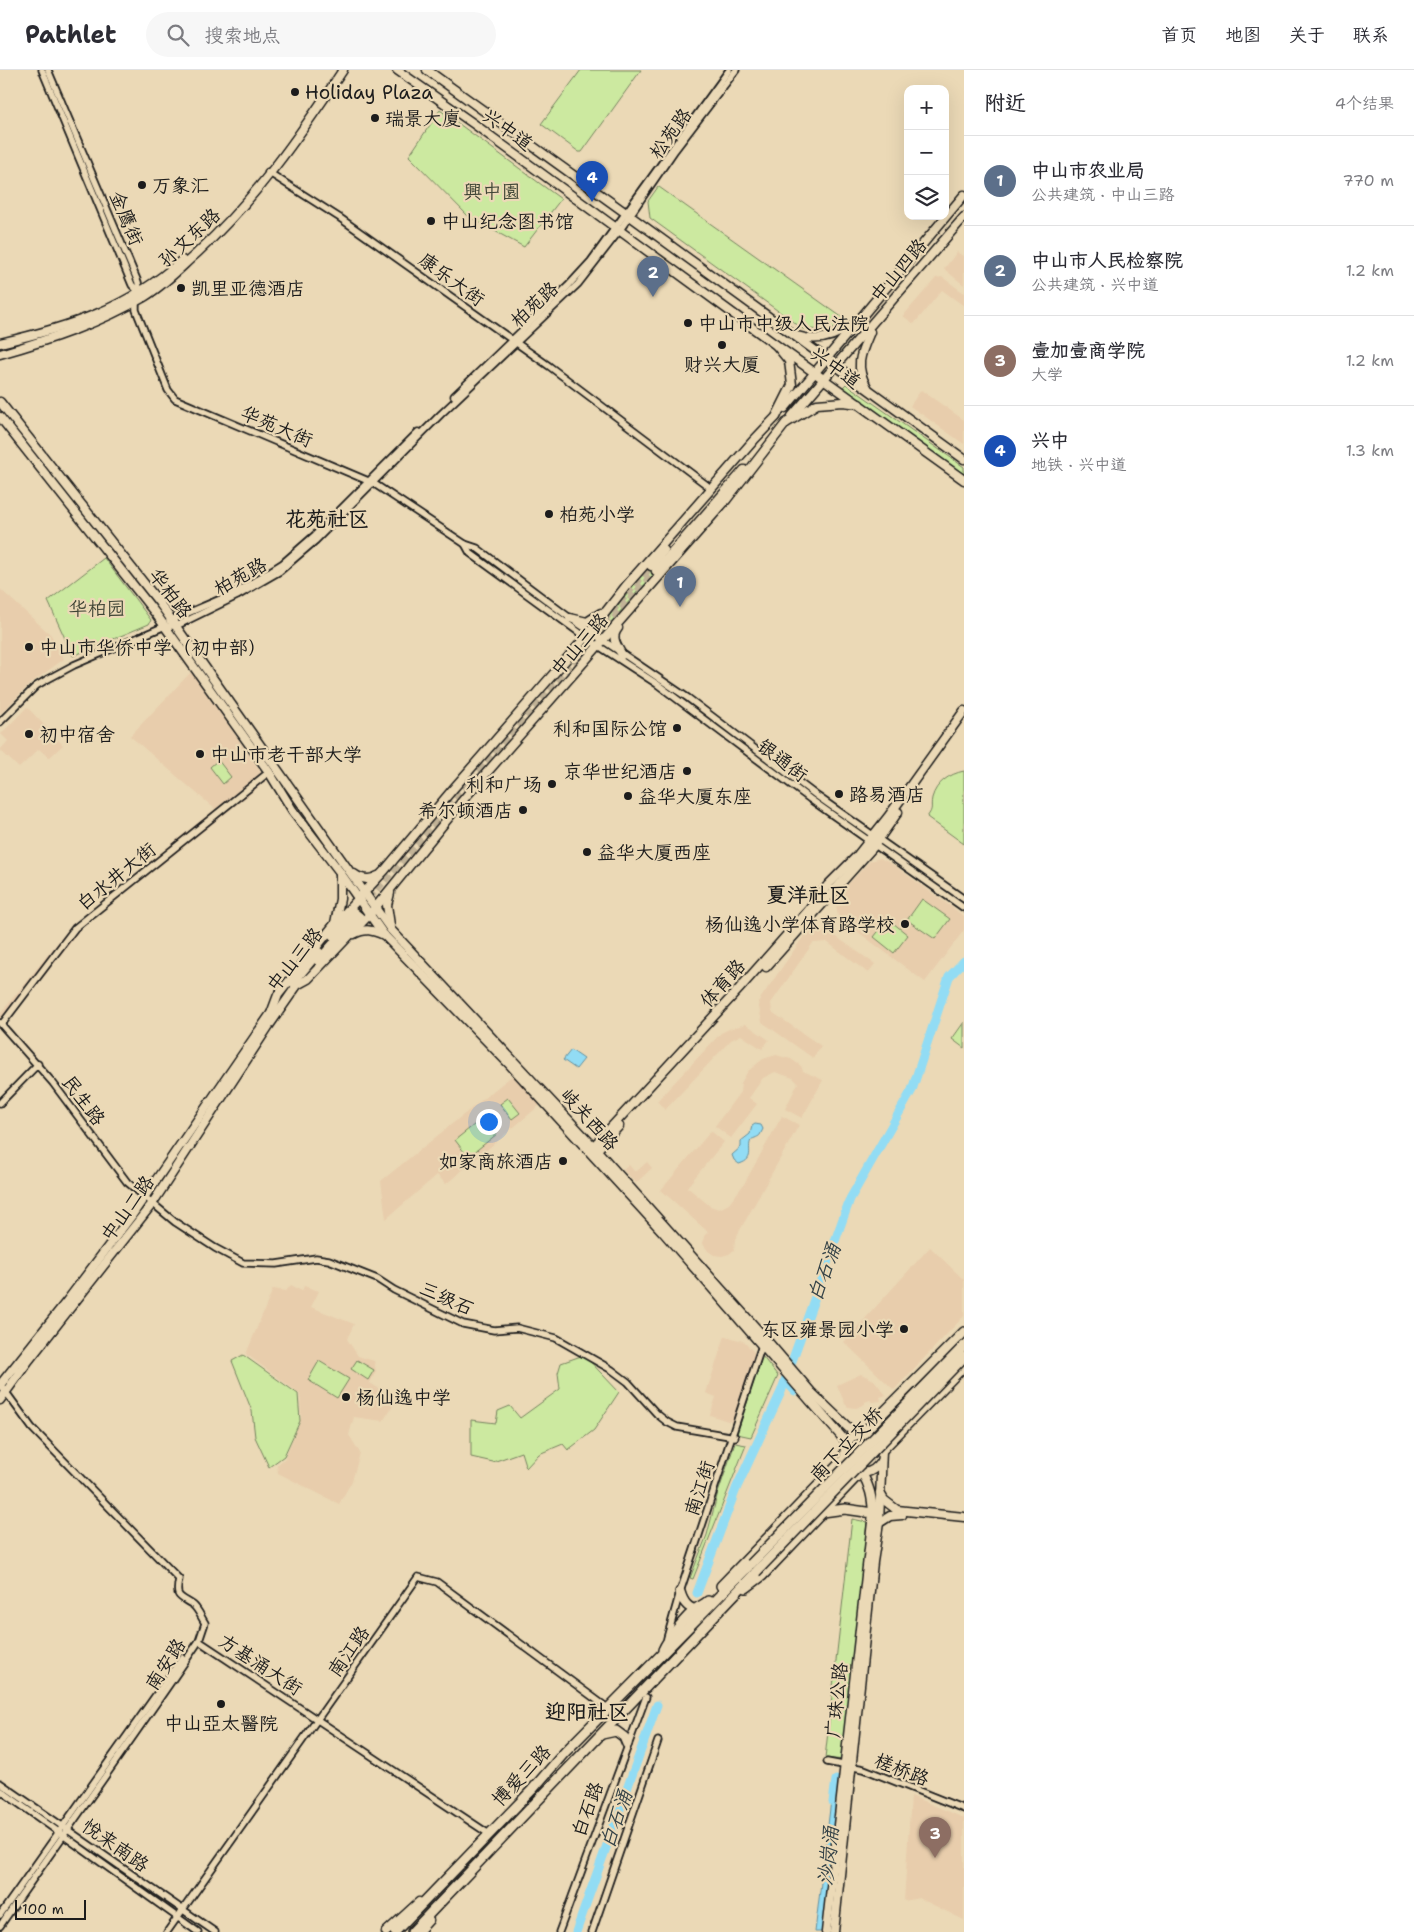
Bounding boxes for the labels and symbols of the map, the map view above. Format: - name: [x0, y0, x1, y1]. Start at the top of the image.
- place label: Holiday Plaza: [305, 80, 433, 105]
- marker: Holiday Plaza: [289, 86, 301, 98]
- street label: 兴中道: [477, 103, 538, 156]
- street label: 松苑路: [644, 103, 697, 164]
- place label: 瑞景大廈: [385, 106, 461, 131]
- marker: 瑞景大廈: [369, 112, 381, 124]
- pin: 4: [576, 161, 608, 202]
- place label: 万象汇: [152, 173, 209, 198]
- marker: 万象汇: [136, 179, 148, 191]
- park label: 興中園: [463, 179, 521, 204]
- street label: 金鹰街: [104, 187, 149, 249]
- street label: 孙文东路: [153, 202, 226, 272]
- place label: 中山纪念图书馆: [441, 209, 574, 234]
- marker: 中山纪念图书馆: [425, 215, 437, 227]
- street label: 中山四路: [864, 233, 932, 307]
- street label: 康乐大街: [414, 247, 490, 312]
- pin: 2: [637, 256, 669, 297]
- place label: 凯里亚德酒店: [191, 276, 305, 301]
- street label: 柏苑路: [505, 276, 564, 333]
- marker: 凯里亚德酒店: [175, 282, 187, 294]
- place label: 中山市中级人民法院: [698, 311, 869, 336]
- marker: 中山市中级人民法院: [682, 317, 694, 329]
- marker: 财兴大厦: [716, 339, 728, 351]
- street label: 兴中道: [805, 341, 866, 394]
- place label: 财兴大厦: [684, 352, 760, 377]
- street label: 华苑大街: [237, 400, 317, 453]
- place label: 柏苑小学: [559, 502, 635, 527]
- district label: 花苑社区: [285, 505, 369, 533]
- marker: 柏苑小学: [543, 508, 555, 520]
- street label: 柏苑路: [209, 552, 271, 601]
- street label: 华柏路: [143, 563, 198, 624]
- pin: 1: [664, 566, 696, 607]
- park label: 华柏园: [68, 596, 126, 621]
- street label: 中山三路: [545, 607, 614, 681]
- place label: 中山市华侨中学（初中部）: [39, 635, 267, 660]
- marker: 中山市华侨中学（初中部）: [23, 641, 35, 653]
- place label: 利和国际公馆: [553, 716, 667, 741]
- place label: 初中宿舍: [39, 722, 115, 747]
- marker: 利和国际公馆: [671, 722, 683, 734]
- marker: 初中宿舍: [23, 728, 35, 740]
- street label: 银通街: [752, 733, 813, 788]
- place label: 中山市老干部大学: [210, 742, 362, 767]
- marker: 中山市老干部大学: [194, 748, 206, 760]
- place label: 京华世纪酒店: [563, 759, 677, 784]
- marker: 京华世纪酒店: [681, 765, 693, 777]
- place label: 利和广场: [466, 772, 542, 797]
- marker: 利和广场: [546, 778, 558, 790]
- place label: 路易酒店: [849, 782, 925, 807]
- place label: 益华大厦东座: [638, 784, 752, 809]
- marker: 路易酒店: [833, 788, 845, 800]
- marker: 益华大厦东座: [622, 790, 634, 802]
- place label: 希尔顿酒店: [418, 798, 513, 823]
- marker: 希尔顿酒店: [517, 804, 529, 816]
- street label: 白水井大街: [72, 837, 161, 916]
- place label: 益华大厦西座: [597, 840, 711, 865]
- marker: 益华大厦西座: [581, 846, 593, 858]
- district label: 夏洋社区: [766, 881, 850, 909]
- place label: 杨仙逸小学体育路学校: [705, 912, 895, 937]
- marker: 杨仙逸小学体育路学校: [899, 918, 911, 930]
- street label: 中山三路: [261, 922, 328, 997]
- street label: 体育路: [694, 954, 751, 1013]
- street label: 民生路: [56, 1070, 111, 1131]
- street label: 岐关西路: [555, 1083, 624, 1156]
- your location: [476, 1109, 502, 1135]
- place label: 如家商旅酒店: [439, 1149, 553, 1174]
- marker: 如家商旅酒店: [557, 1155, 569, 1167]
- street label: 中山二路: [95, 1170, 160, 1246]
- water label: 白石涌: [802, 1238, 847, 1305]
- street label: 三级石: [416, 1275, 478, 1321]
- place label: 东区雍景园小学: [761, 1317, 894, 1342]
- marker: 东区雍景园小学: [898, 1323, 910, 1335]
- place label: 杨仙逸中学: [356, 1385, 451, 1410]
- marker: 杨仙逸中学: [340, 1391, 352, 1403]
- street label: 南下立交桥: [804, 1401, 888, 1487]
- street label: 南江街: [679, 1457, 720, 1519]
- street label: 南江路: [322, 1621, 375, 1682]
- street label: 方基涌大街: [214, 1628, 307, 1701]
- street label: 南安路: [139, 1634, 191, 1695]
- street label: 广珠公路: [820, 1661, 853, 1739]
- marker: 中山亞太醫院: [215, 1698, 227, 1710]
- district label: 迎阳社区: [545, 1698, 629, 1726]
- place label: 中山亞太醫院: [164, 1711, 278, 1736]
- street label: 博爱三路: [486, 1739, 556, 1812]
- street label: 槎桥路: [871, 1748, 933, 1791]
- street label: 白石路: [566, 1778, 609, 1840]
- water label: 白石涌: [594, 1785, 638, 1852]
- street label: 悦来南路: [77, 1813, 154, 1877]
- pin: 3: [919, 1817, 951, 1858]
- water label: 沙岗涌: [812, 1824, 844, 1887]
- scale bar: [15, 1897, 86, 1920]

